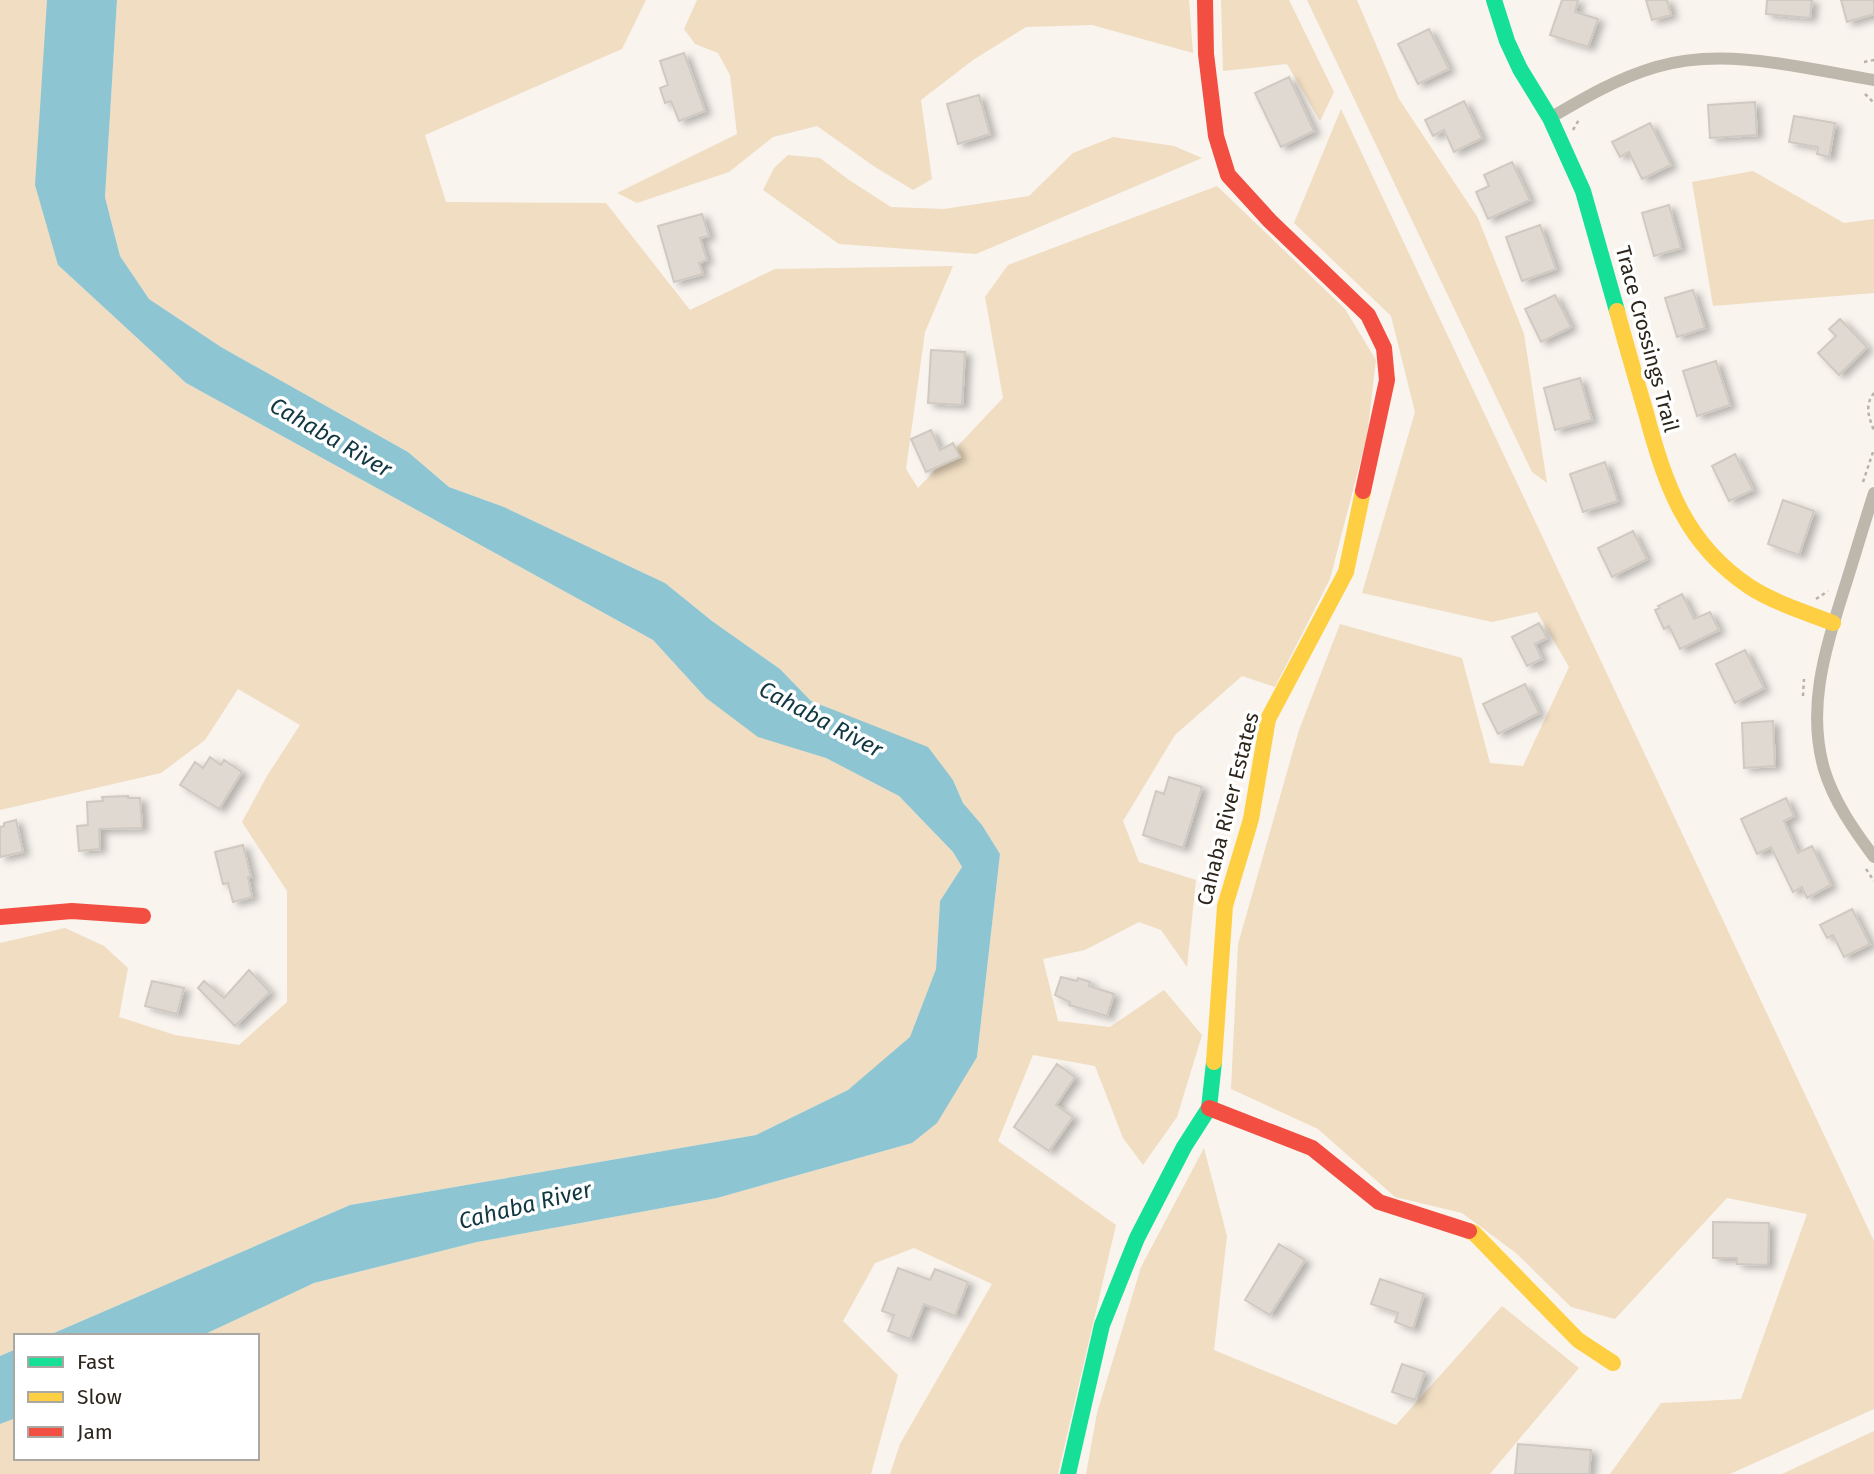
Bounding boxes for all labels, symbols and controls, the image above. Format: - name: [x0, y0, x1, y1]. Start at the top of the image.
- street label: Trace Crossings Trail: [1610, 243, 1684, 435]
- water label: Cahaba River: [265, 391, 398, 484]
- water label: Cahaba River: [754, 675, 889, 764]
- street label: Cahaba River Estates: [1191, 709, 1265, 908]
- water label: Cahaba River: [456, 1175, 596, 1235]
- legend: [14, 1334, 259, 1460]
- text: Fast: [77, 1349, 115, 1375]
- text: Slow: [77, 1384, 122, 1410]
- text: Jam: [77, 1419, 113, 1445]

